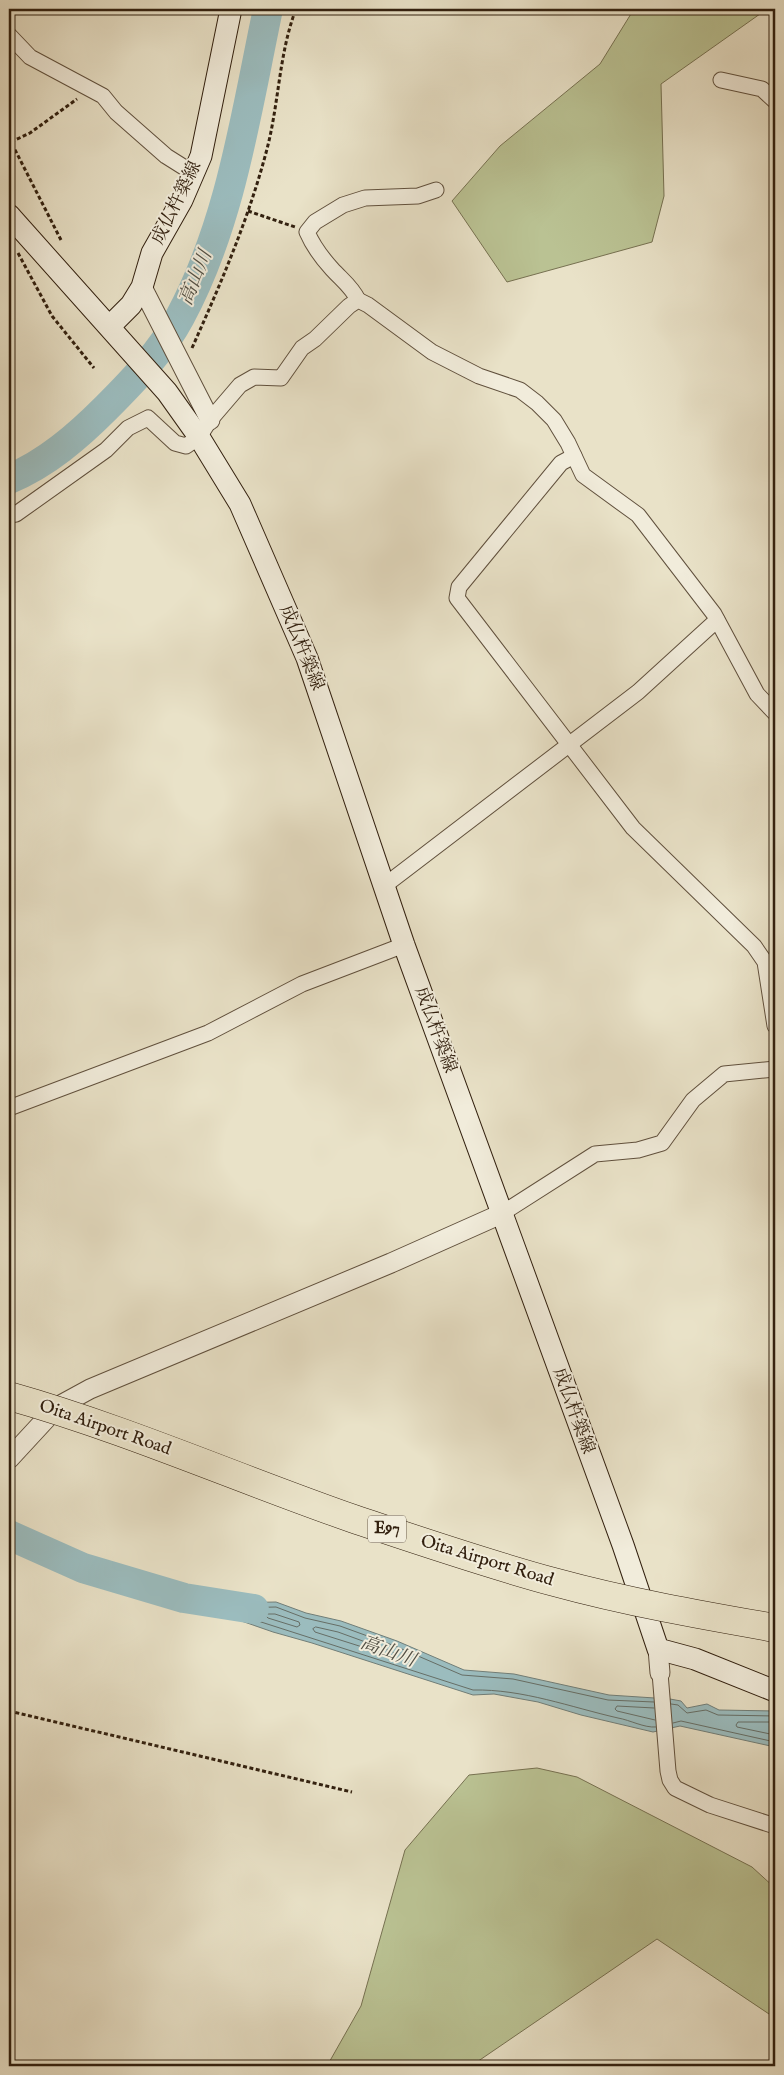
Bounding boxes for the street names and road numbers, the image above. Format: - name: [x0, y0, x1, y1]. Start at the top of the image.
- street label: 成仏杵築線: [147, 158, 207, 248]
- street label: 成仏杵築線: [273, 602, 329, 694]
- street label: 成仏杵築線: [409, 984, 461, 1076]
- street label: 成仏杵築線: [547, 1365, 599, 1457]
- street label: Oita Airport Road: [36, 1395, 174, 1461]
- road number: E97: [368, 1516, 406, 1542]
- street label: Oita Airport Road: [418, 1530, 557, 1592]

